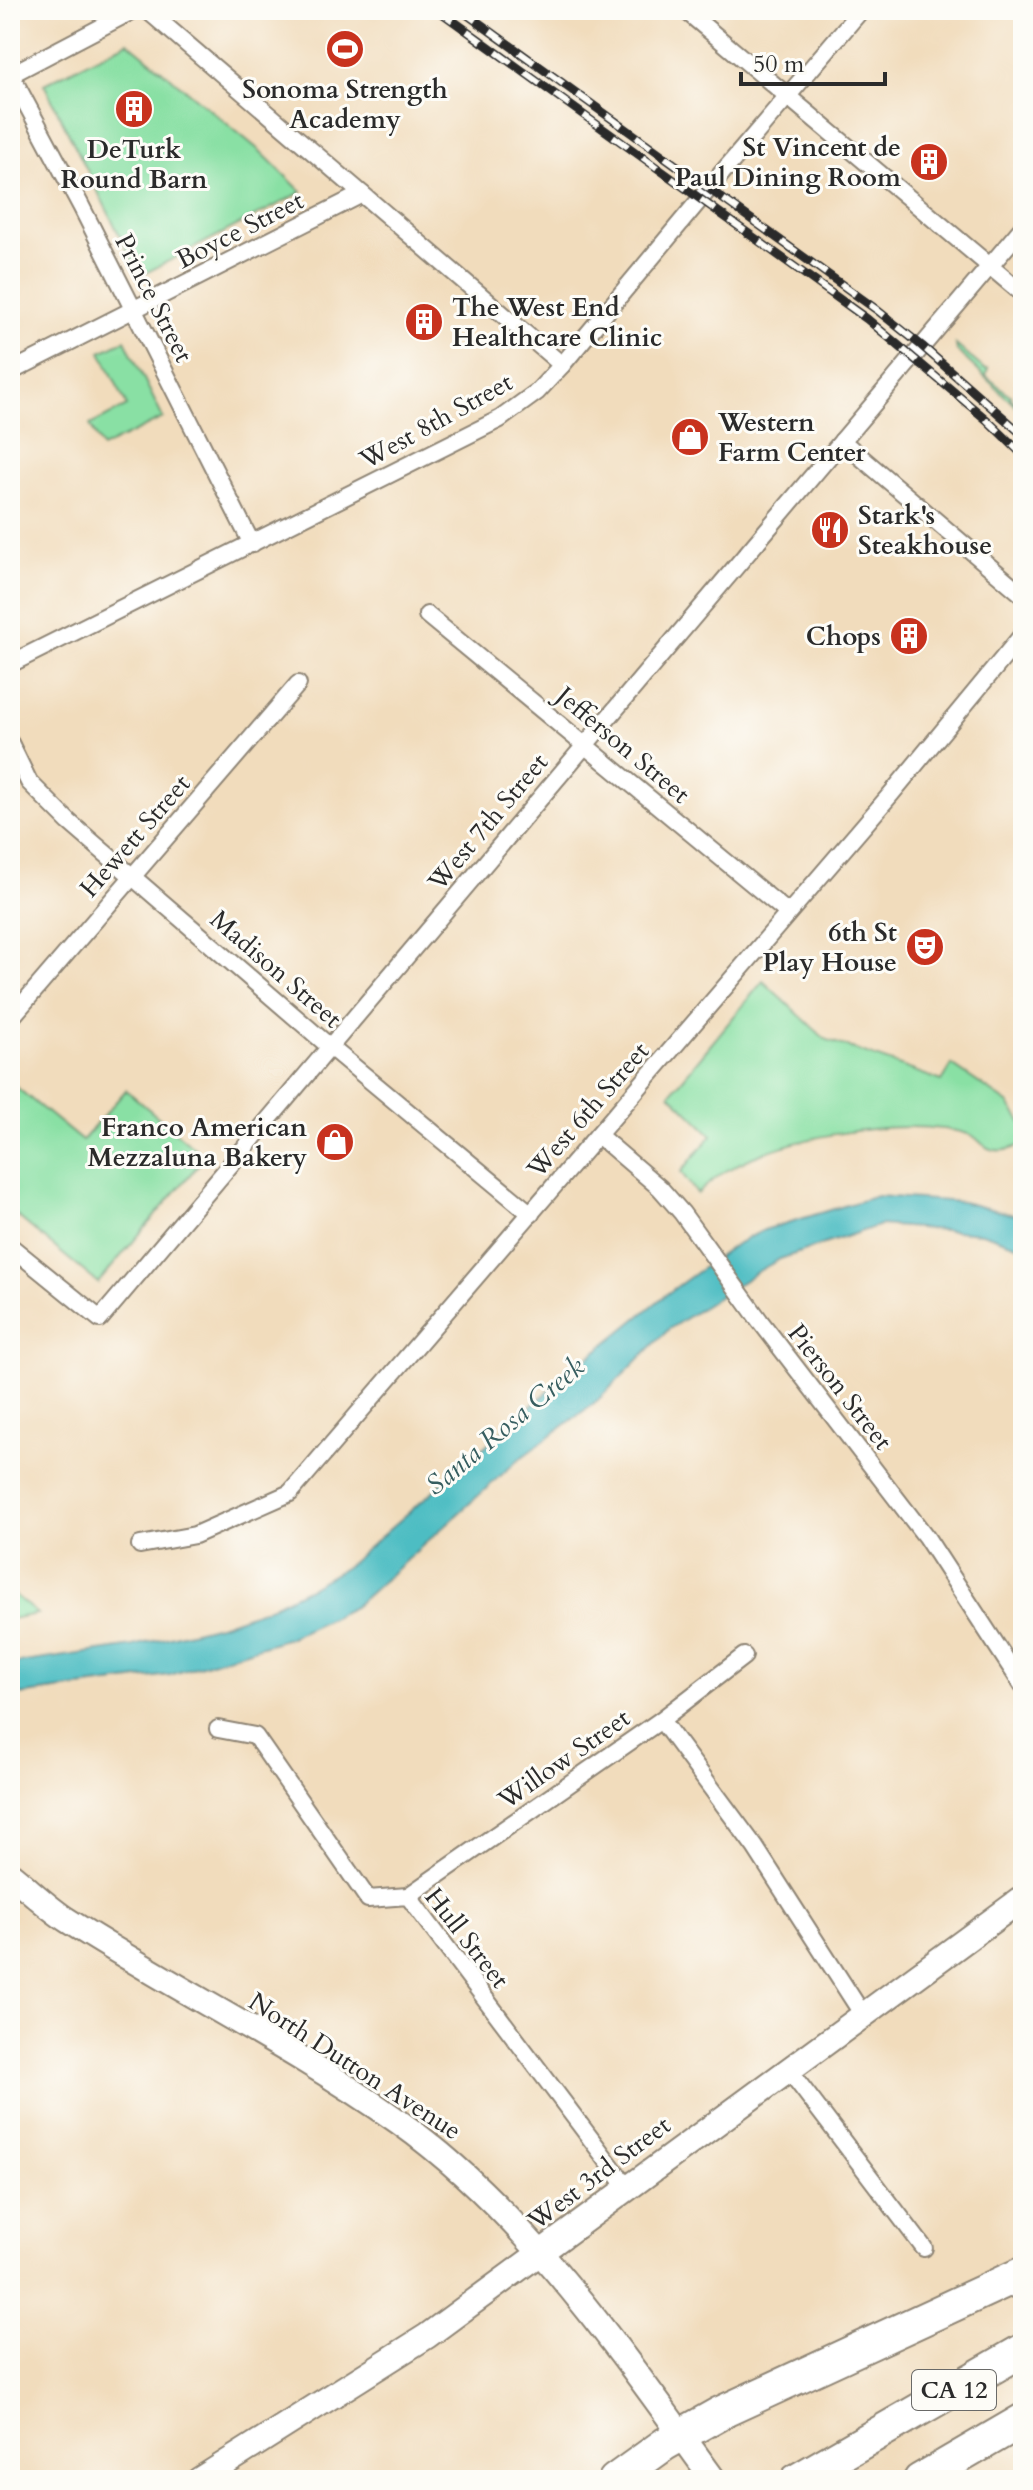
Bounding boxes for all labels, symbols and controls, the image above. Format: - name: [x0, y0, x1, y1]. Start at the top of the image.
- sports icon: Sonoma Strength Academy: [324, 28, 366, 70]
- scale bar: [741, 36, 885, 86]
- text: 50 m: [753, 48, 805, 81]
- place label: Sonoma Strength Academy: [242, 72, 448, 137]
- building icon: DeTurk Round Barn: [113, 88, 155, 130]
- place label: St Vincent de Paul Dining Room: [675, 130, 901, 195]
- place label: DeTurk Round Barn: [61, 132, 208, 197]
- building icon: St Vincent de Paul Dining Room: [908, 141, 950, 183]
- street label: Boyce Street: [170, 183, 310, 277]
- street label: Prince Street: [107, 228, 201, 368]
- place label: The West End Healthcare Clinic: [452, 290, 662, 355]
- building icon: The West End Healthcare Clinic: [403, 301, 445, 343]
- street label: West 8th Street: [352, 365, 519, 478]
- place label: Western Farm Center: [717, 405, 866, 470]
- shop icon: Western Farm Center: [669, 416, 711, 458]
- place label: Stark's Steakhouse: [858, 498, 992, 563]
- restaurant icon: Stark's Steakhouse: [809, 509, 851, 551]
- building icon: Chops: [888, 615, 930, 657]
- place label: Chops: [806, 619, 881, 654]
- street label: Jefferson Street: [546, 676, 697, 811]
- street label: West 7th Street: [419, 746, 556, 899]
- street label: Hewett Street: [72, 767, 198, 905]
- street label: Madison Street: [203, 902, 349, 1036]
- place label: 6th St Play House: [762, 915, 897, 980]
- theatre icon: 6th St Play House: [904, 926, 946, 968]
- street label: West 6th Street: [518, 1034, 657, 1186]
- place label: Franco American Mezzaluna Bakery: [87, 1110, 307, 1175]
- shop icon: Franco American Mezzaluna Bakery: [314, 1121, 356, 1163]
- street label: Pierson Street: [780, 1317, 900, 1457]
- water label: Santa Rosa Creek: [417, 1348, 593, 1504]
- street label: Willow Street: [490, 1701, 637, 1818]
- street label: Hull Street: [417, 1880, 517, 1996]
- street label: North Dutton Avenue: [242, 1984, 468, 2148]
- street label: West 3rd Street: [520, 2108, 678, 2239]
- road number: CA 12: [912, 2370, 996, 2410]

